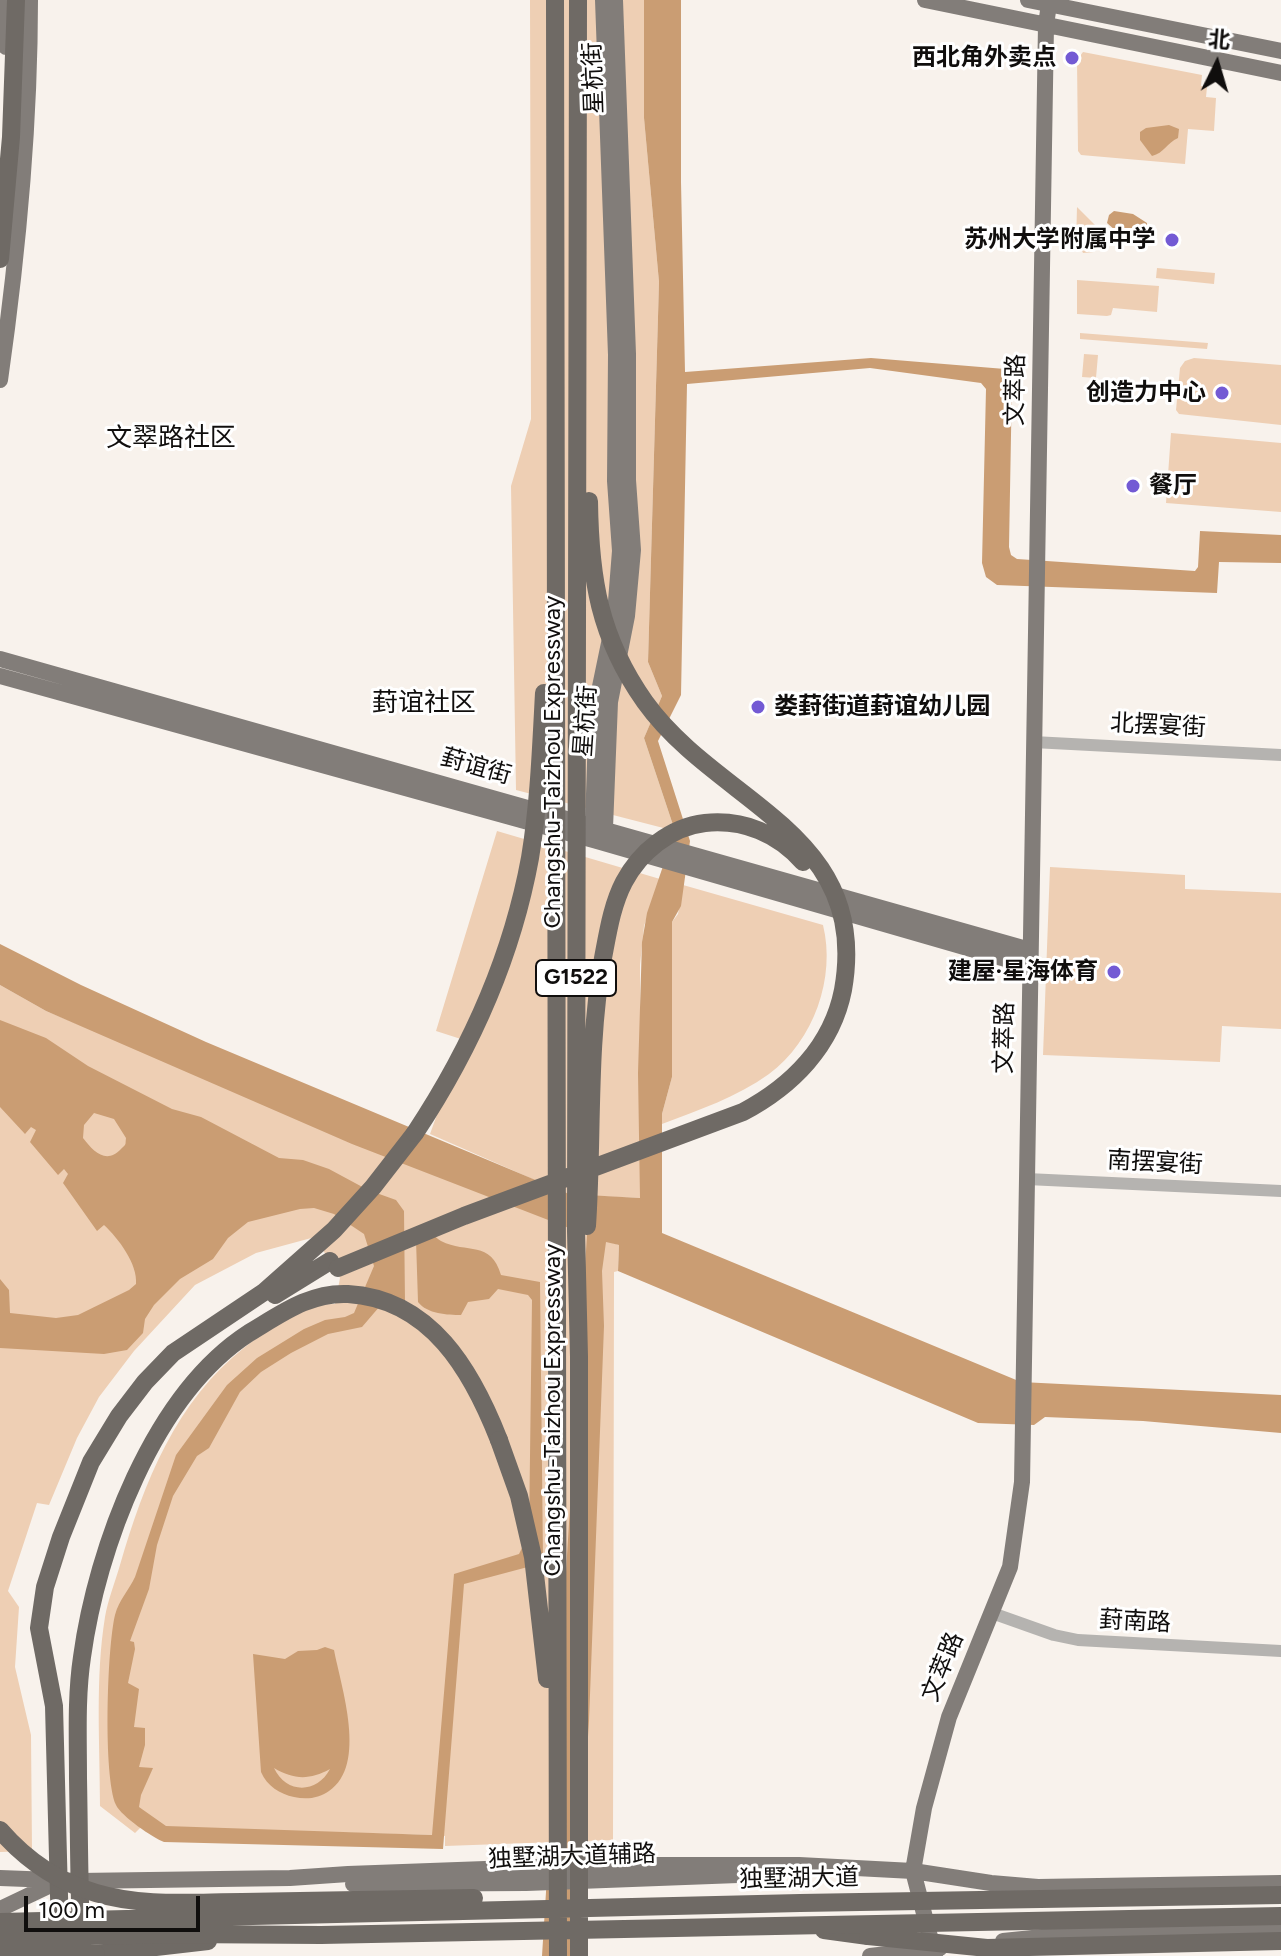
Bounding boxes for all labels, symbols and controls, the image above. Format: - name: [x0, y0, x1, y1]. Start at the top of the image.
- north arrow: [1177, 24, 1257, 104]
- text: 北: [1207, 25, 1231, 54]
- street label: 星杭街: [578, 42, 610, 114]
- place label: 西北角外卖点: [912, 44, 1056, 72]
- marker: 西北角外卖点: [1063, 49, 1081, 67]
- place label: 苏州大学附属中学: [964, 226, 1156, 254]
- marker: 苏州大学附属中学: [1163, 231, 1181, 249]
- street label: 文萃路: [1001, 354, 1031, 426]
- place label: 创造力中心: [1086, 379, 1206, 407]
- marker: 创造力中心: [1213, 384, 1231, 402]
- district label: 文翠路社区: [106, 422, 236, 454]
- place label: 餐厅: [1149, 472, 1197, 500]
- marker: 餐厅: [1124, 477, 1142, 495]
- street label: Changshu-Taizhou Expressway: [539, 596, 567, 928]
- street label: 星杭街: [569, 684, 603, 758]
- district label: 葑谊社区: [372, 687, 476, 719]
- place label: 娄葑街道葑谊幼儿园: [774, 693, 990, 721]
- marker: 娄葑街道葑谊幼儿园: [749, 698, 767, 716]
- street label: 北摆宴街: [1109, 709, 1207, 743]
- street label: 葑谊街: [437, 743, 515, 791]
- place label: 建屋·星海体育: [948, 958, 1098, 986]
- road number: G1522: [536, 960, 616, 996]
- marker: 建屋·星海体育: [1105, 963, 1123, 981]
- street label: 文萃路: [990, 1002, 1020, 1074]
- street label: 南摆宴街: [1106, 1146, 1204, 1180]
- street label: Changshu-Taizhou Expressway: [539, 1244, 567, 1576]
- street label: 葑南路: [1098, 1606, 1172, 1638]
- street label: 文萃路: [916, 1628, 970, 1706]
- street label: 独墅湖大道辅路: [488, 1840, 656, 1874]
- street label: 独墅湖大道: [739, 1864, 859, 1894]
- scale bar: [28, 1880, 204, 1930]
- text: 100 m: [38, 1895, 105, 1924]

